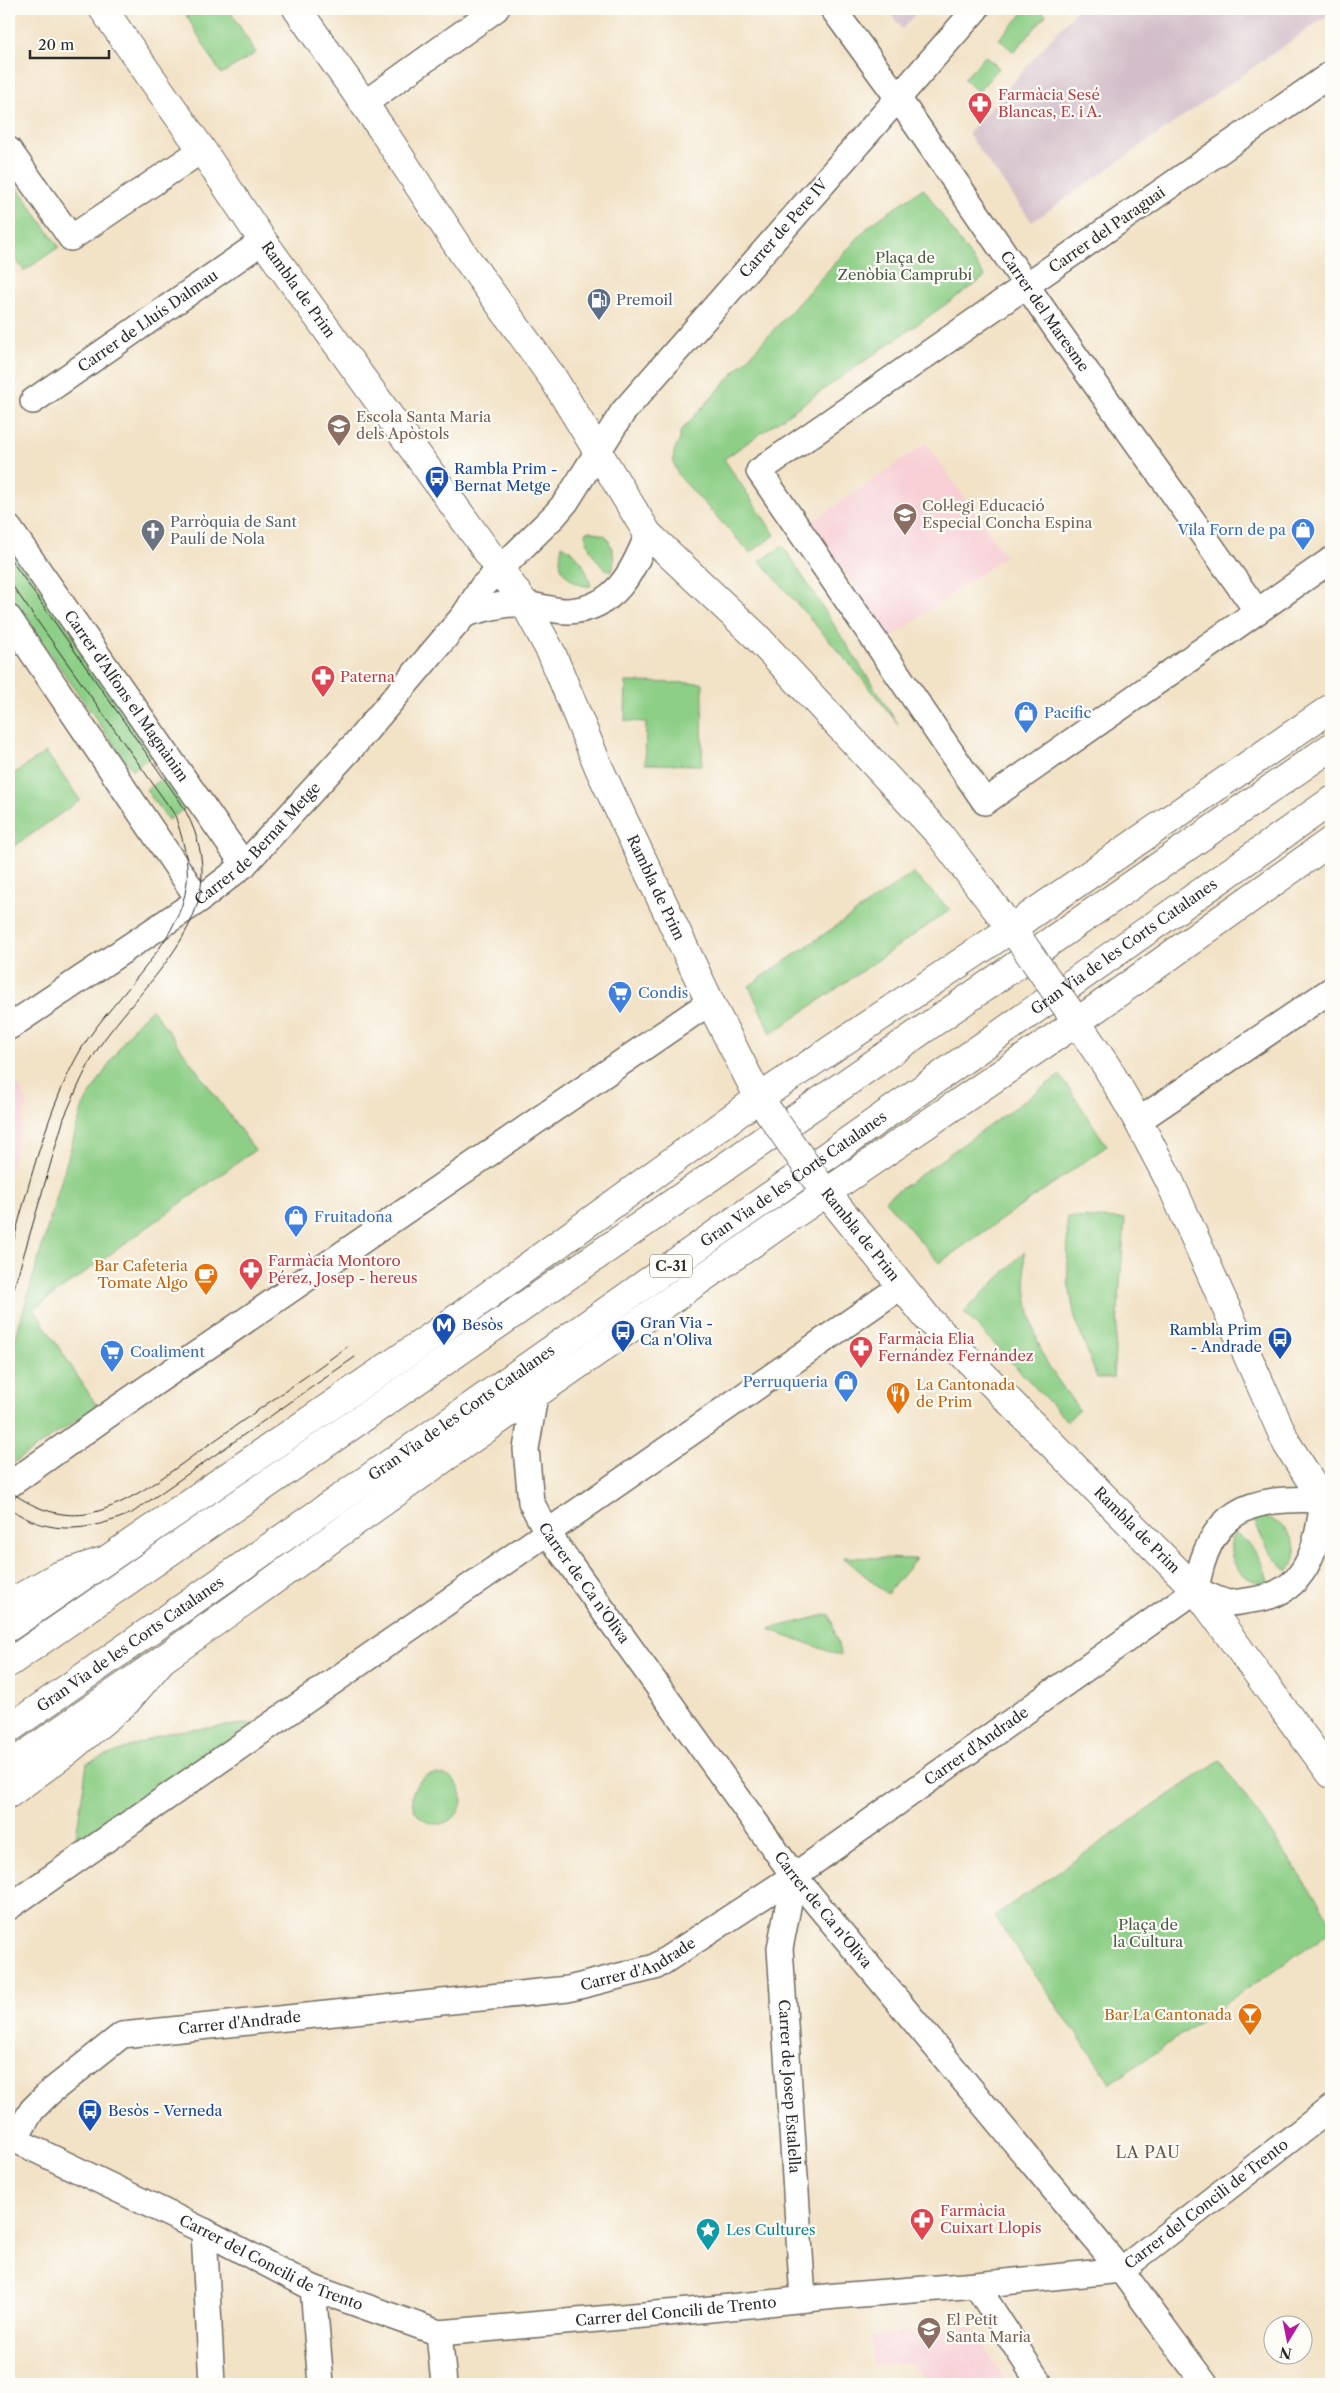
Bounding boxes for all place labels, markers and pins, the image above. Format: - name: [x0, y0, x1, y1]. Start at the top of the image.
- place label: Farmàcia Sesé Blancas, E. i A.: [998, 85, 1102, 121]
- pharmacy icon: Farmàcia Sesé Blancas, E. i A.: [967, 91, 993, 125]
- fuel station icon: Premoil: [586, 287, 612, 321]
- place label: Premoil: [616, 290, 673, 309]
- place label: Escola Santa Maria dels Apòstols: [356, 407, 491, 443]
- school or university icon: Escola Santa Maria dels Apòstols: [326, 413, 352, 447]
- place label: Rambla Prim - Bernat Metge: [454, 459, 558, 495]
- bus stop icon: Rambla Prim - Bernat Metge: [424, 465, 450, 499]
- place label: Col·legi Educació Especial Concha Espina: [922, 496, 1093, 532]
- school or university icon: Col·legi Educació Especial Concha Espina: [892, 502, 918, 536]
- place label: Parròquia de Sant Paulí de Nola: [170, 512, 298, 548]
- shop icon: Vila Forn de pa: [1290, 517, 1316, 551]
- church icon: Parròquia de Sant Paulí de Nola: [140, 518, 166, 552]
- place label: Vila Forn de pa: [1177, 520, 1286, 539]
- pharmacy icon: Paterna: [310, 664, 336, 698]
- place label: Paterna: [340, 667, 395, 686]
- shop icon: Pacific: [1013, 700, 1039, 734]
- place label: Pacific: [1044, 703, 1092, 722]
- supermarket icon: Condis: [607, 980, 633, 1014]
- place label: Condis: [638, 983, 688, 1002]
- shop icon: Fruitadona: [283, 1204, 309, 1238]
- place label: Fruitadona: [314, 1207, 393, 1226]
- place label: Farmàcia Montoro Pérez, Josep - hereus: [268, 1251, 418, 1287]
- place label: Bar Cafeteria Tomate Algo: [94, 1256, 188, 1292]
- pharmacy icon: Farmàcia Montoro Pérez, Josep - hereus: [238, 1257, 264, 1291]
- cafe icon: Bar Cafeteria Tomate Algo: [193, 1262, 219, 1296]
- metro station icon: Besòs: [431, 1312, 457, 1346]
- place label: Gran Via - Ca n'Oliva: [640, 1313, 713, 1349]
- place label: Besòs: [462, 1315, 503, 1334]
- bus stop icon: Gran Via - Ca n'Oliva: [610, 1319, 636, 1353]
- place label: Rambla Prim - Andrade: [1169, 1320, 1262, 1356]
- bus stop icon: Rambla Prim - Andrade: [1267, 1326, 1293, 1360]
- place label: Farmàcia Elia Fernández Fernández: [878, 1329, 1034, 1365]
- pharmacy icon: Farmàcia Elia Fernández Fernández: [848, 1335, 874, 1369]
- supermarket icon: Coaliment: [99, 1339, 125, 1373]
- place label: Coaliment: [130, 1342, 205, 1361]
- shop icon: Perruqueria: [833, 1369, 859, 1403]
- place label: Perruqueria: [743, 1372, 828, 1391]
- place label: La Cantonada de Prim: [916, 1375, 1015, 1411]
- restaurant icon: La Cantonada de Prim: [885, 1381, 911, 1415]
- bar icon: Bar La Cantonada: [1237, 2002, 1263, 2036]
- place label: Bar La Cantonada: [1104, 2005, 1232, 2024]
- bus stop icon: Besòs - Verneda: [77, 2098, 103, 2132]
- place label: Besòs - Verneda: [108, 2101, 223, 2120]
- place label: Farmàcia Cuixart Llopis: [940, 2201, 1041, 2237]
- pharmacy icon: Farmàcia Cuixart Llopis: [909, 2207, 935, 2241]
- place icon: Les Cultures: [695, 2217, 721, 2251]
- place label: Les Cultures: [726, 2220, 816, 2239]
- place label: El Petit Santa Maria: [946, 2310, 1031, 2346]
- school or university icon: El Petit Santa Maria: [916, 2316, 942, 2350]

